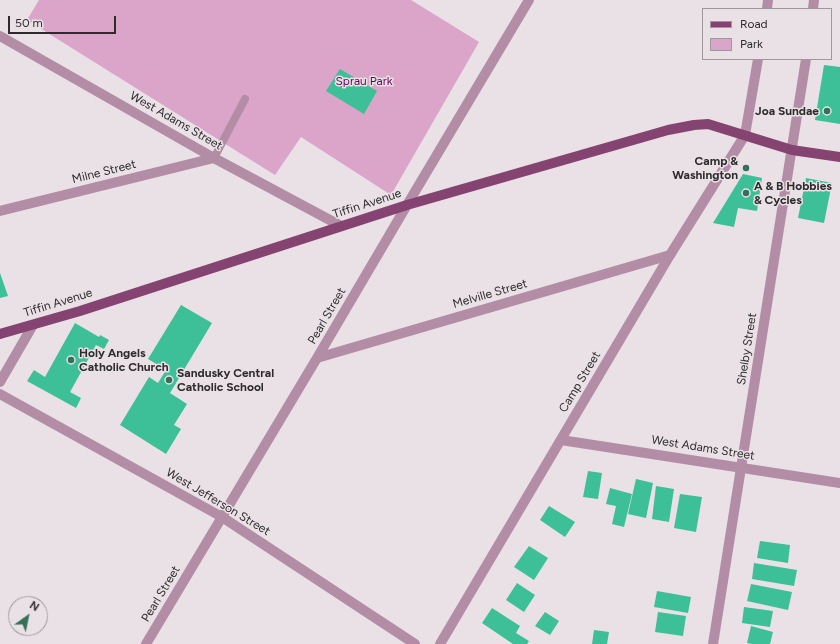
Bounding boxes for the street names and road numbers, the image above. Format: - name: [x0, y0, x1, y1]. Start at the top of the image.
- street label: West Adams Street: [127, 89, 225, 153]
- street label: Milne Street: [71, 157, 137, 187]
- street label: Tiffin Avenue: [331, 186, 403, 222]
- street label: Melville Street: [451, 276, 529, 312]
- street label: Pearl Street: [305, 285, 349, 347]
- street label: Tiffin Avenue: [22, 286, 94, 320]
- street label: Shelby Street: [734, 312, 760, 386]
- street label: Camp Street: [556, 349, 604, 415]
- street label: West Adams Street: [650, 433, 756, 463]
- street label: West Jefferson Street: [163, 465, 273, 539]
- street label: Pearl Street: [139, 563, 183, 625]

